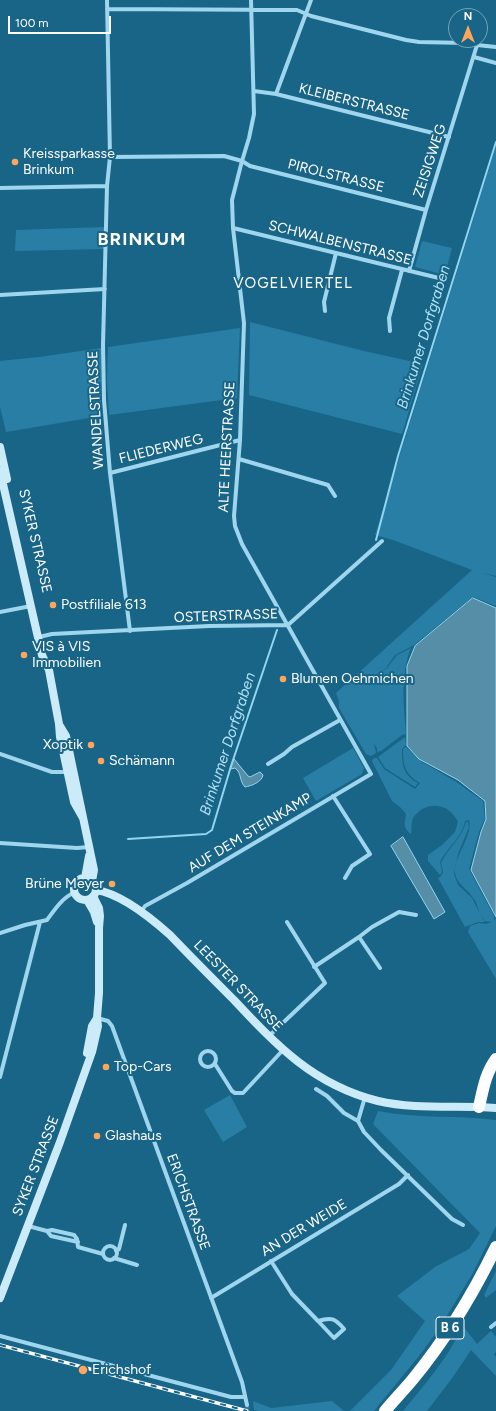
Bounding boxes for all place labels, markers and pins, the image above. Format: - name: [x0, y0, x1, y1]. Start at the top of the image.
- place label: Kreissparkasse Brinkum: [23, 146, 115, 178]
- marker: Kreissparkasse Brinkum: [10, 157, 20, 167]
- place label: Postfiliale 613: [61, 597, 146, 613]
- marker: Postfiliale 613: [48, 600, 58, 610]
- place label: VIS à VIS Immobilien: [32, 639, 101, 672]
- marker: VIS à VIS Immobilien: [19, 650, 29, 660]
- place label: Blumen Oehmichen: [291, 671, 414, 687]
- marker: Blumen Oehmichen: [278, 674, 288, 684]
- place label: Xoptik: [43, 737, 83, 753]
- marker: Xoptik: [86, 740, 96, 750]
- place label: Schämann: [109, 753, 175, 769]
- marker: Schämann: [96, 756, 106, 766]
- place label: Brüne Meyer: [25, 876, 104, 892]
- marker: Brüne Meyer: [107, 879, 117, 889]
- place label: Top-Cars: [114, 1059, 172, 1075]
- marker: Top-Cars: [101, 1062, 111, 1072]
- place label: Glashaus: [105, 1128, 162, 1144]
- marker: Glashaus: [92, 1131, 102, 1141]
- place label: Erichshof: [92, 1362, 151, 1378]
- marker: Erichshof: [77, 1364, 89, 1376]

